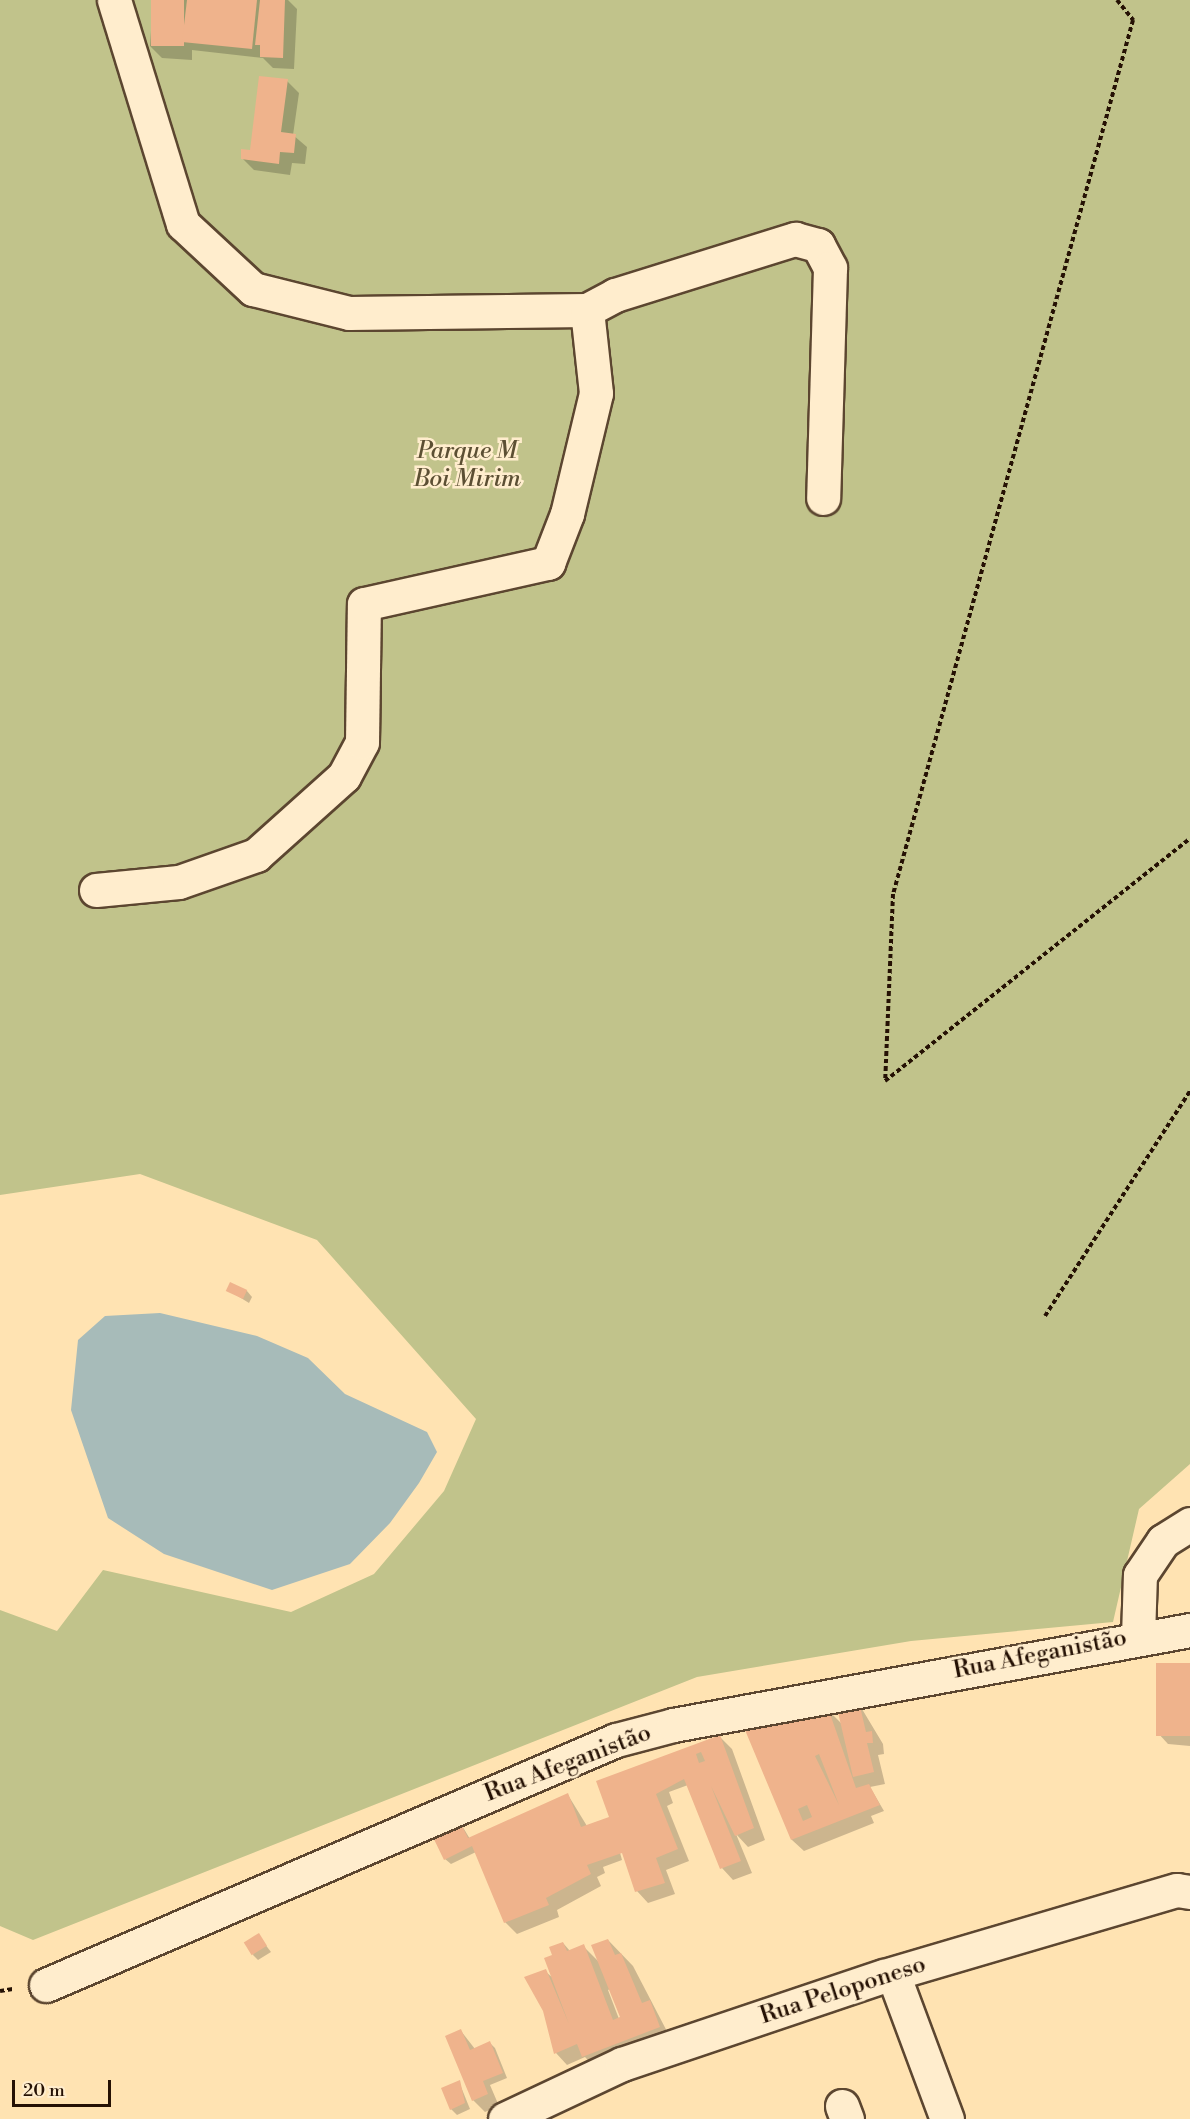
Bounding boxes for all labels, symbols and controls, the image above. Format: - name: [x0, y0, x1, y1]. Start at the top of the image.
- park label: Parque M Boi Mirim: [413, 438, 521, 494]
- street label: Rua Afeganistão: [951, 1624, 1129, 1686]
- street label: Rua Afeganistão: [481, 1719, 655, 1809]
- street label: Rua Peloponeso: [756, 1951, 930, 2031]
- scale bar: [15, 2068, 114, 2106]
- text: 20 m: [23, 2079, 65, 2102]

